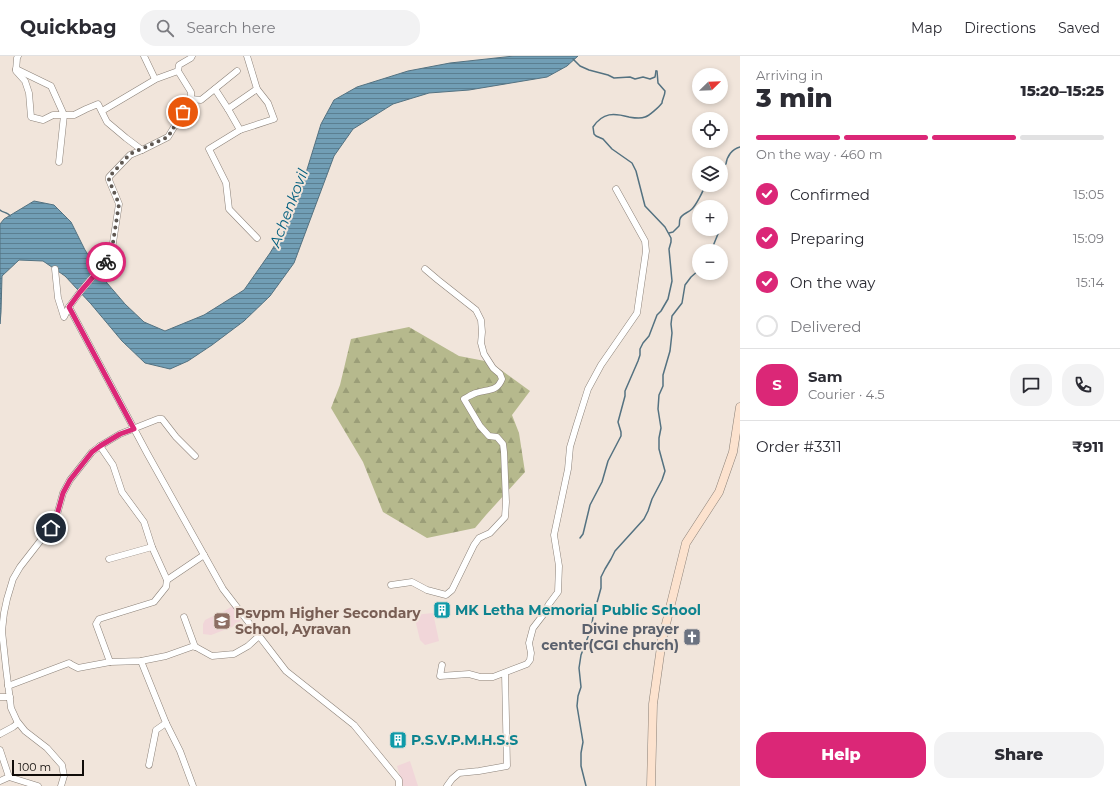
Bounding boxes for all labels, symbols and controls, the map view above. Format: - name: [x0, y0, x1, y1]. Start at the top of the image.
- search box: [140, 10, 420, 46]
- text: Quickbag: [20, 16, 116, 39]
- icon: search: [154, 17, 176, 39]
- text: Search here: [186, 18, 276, 37]
- text: Map: [911, 19, 942, 37]
- text: Directions: [964, 19, 1036, 37]
- text: Saved: [1058, 19, 1100, 37]
- text: Arriving in: [756, 67, 823, 83]
- north arrow: [692, 68, 728, 104]
- map controls: [692, 68, 728, 280]
- text: 15:20–15:25: [1021, 81, 1104, 100]
- text: 3 min: [756, 82, 833, 114]
- pin: [166, 95, 200, 129]
- icon: bag: [172, 101, 194, 123]
- button: locate: [692, 112, 728, 148]
- text: On the way · 460 m: [756, 146, 882, 162]
- button: layers: [692, 156, 728, 192]
- water label: Achenkovil: [265, 166, 312, 251]
- icon: check: [756, 183, 778, 205]
- text: Confirmed: [790, 185, 870, 204]
- text: 15:05: [1073, 186, 1104, 202]
- button: +: [692, 200, 728, 236]
- icon: check: [756, 227, 778, 249]
- text: Preparing: [790, 229, 865, 248]
- text: 15:09: [1073, 230, 1104, 246]
- courier: [86, 242, 126, 282]
- button: −: [692, 244, 728, 280]
- icon: bike: [95, 251, 117, 273]
- icon: check: [756, 271, 778, 293]
- text: On the way: [790, 273, 875, 292]
- text: 15:14: [1076, 274, 1104, 290]
- text: Delivered: [790, 317, 862, 336]
- button: chat: [1010, 364, 1052, 406]
- button: phone: [1062, 364, 1104, 406]
- text: Sam: [808, 367, 843, 386]
- text: S: [772, 375, 782, 394]
- text: Courier · 4.5: [808, 386, 885, 402]
- text: Order #3311: [756, 437, 842, 456]
- text: ₹911: [1072, 437, 1104, 456]
- pin: [34, 511, 68, 545]
- icon: home: [40, 517, 62, 539]
- building icon: MK Letha Memorial Public School: [432, 600, 452, 620]
- place label: MK Letha Memorial Public School: [455, 601, 701, 619]
- place label: Psvpm Higher Secondary School, Ayravan: [235, 604, 421, 638]
- school or university icon: Psvpm Higher Secondary School, Ayravan: [212, 611, 232, 631]
- place label: Divine prayer center(CGI church): [541, 620, 679, 654]
- church icon: Divine prayer center(CGI church): [682, 627, 702, 647]
- building icon: P.S.V.P.M.H.S.S: [388, 730, 408, 750]
- place label: P.S.V.P.M.H.S.S: [411, 731, 518, 749]
- button: Help: [756, 732, 926, 778]
- button: Share: [934, 732, 1104, 778]
- scale bar: [12, 758, 84, 777]
- text: 100 m: [18, 760, 51, 774]

